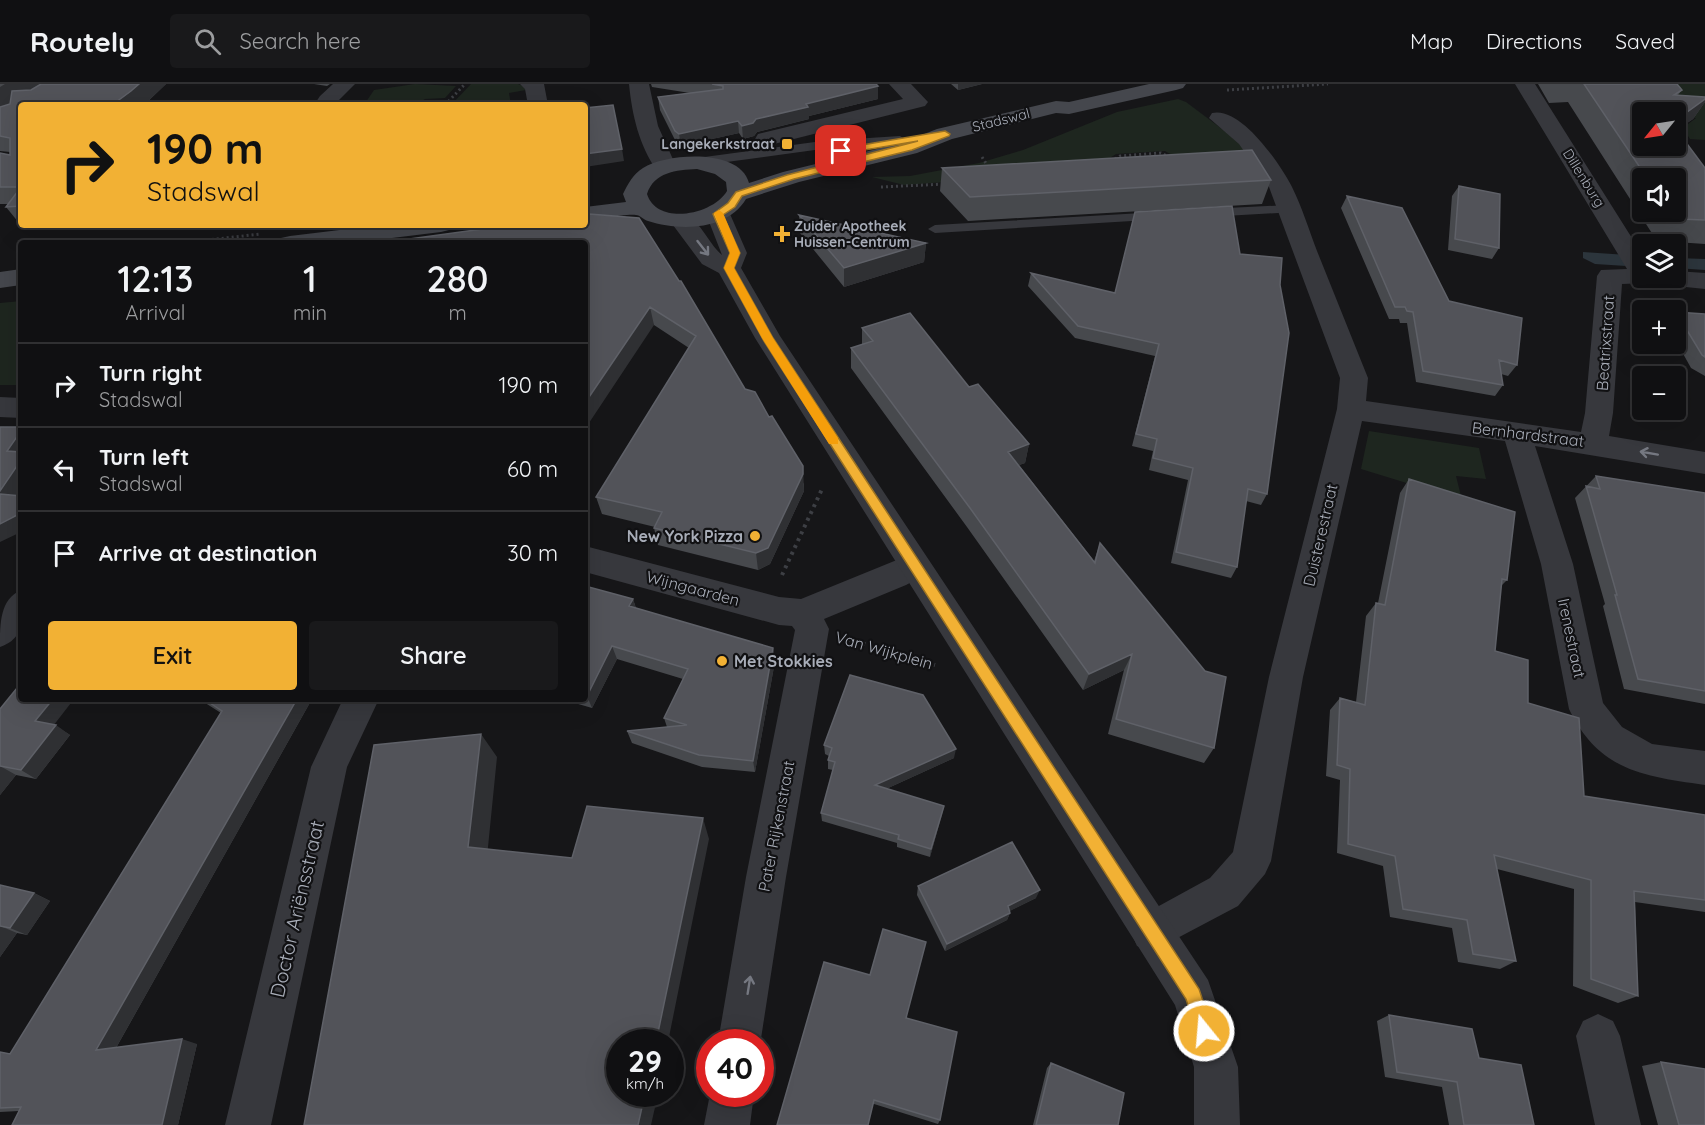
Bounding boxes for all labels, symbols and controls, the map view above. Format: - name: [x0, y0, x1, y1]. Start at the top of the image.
- search box: [170, 14, 590, 68]
- text: Routely: [30, 24, 134, 59]
- icon: search: [191, 25, 224, 58]
- text: Search here: [239, 27, 361, 55]
- text: Map: [1410, 28, 1453, 54]
- text: Directions: [1486, 28, 1582, 54]
- text: Saved: [1615, 28, 1675, 54]
- north arrow: [1632, 102, 1686, 156]
- map controls: [1632, 102, 1686, 420]
- street label: Stadswal: [970, 104, 1032, 136]
- text: 190 m: [147, 122, 263, 175]
- pin: [815, 125, 866, 176]
- icon: right: [48, 126, 126, 204]
- icon: arrive: [824, 134, 857, 167]
- place label: Langekerkstraat: [661, 135, 775, 153]
- marker: Langekerkstraat: [780, 137, 794, 151]
- street label: Dillenburg: [1559, 145, 1609, 211]
- button: sound: [1632, 168, 1686, 222]
- text: Stadswal: [147, 174, 260, 208]
- place label: Zuider Apotheek Huissen-Centrum: [794, 217, 910, 251]
- marker: Zuider Apotheek Huissen-Centrum: [775, 227, 789, 241]
- button: layers: [1632, 234, 1686, 288]
- one-way arrow: [696, 239, 709, 255]
- text: 12:13: [118, 256, 193, 301]
- text: 1: [303, 256, 317, 301]
- text: 280: [427, 256, 488, 301]
- street label: Beatrixstraat: [1592, 295, 1618, 391]
- text: Arrival: [126, 300, 185, 325]
- text: min: [293, 300, 327, 325]
- text: m: [448, 300, 467, 325]
- button: +: [1632, 300, 1686, 354]
- text: Turn right: [99, 359, 203, 387]
- button: −: [1632, 366, 1686, 420]
- icon: right: [48, 369, 81, 402]
- text: 190 m: [498, 371, 558, 399]
- text: Stadswal: [99, 387, 182, 412]
- street label: Bernhardstraat: [1471, 417, 1585, 451]
- text: Turn left: [99, 443, 189, 471]
- one-way arrow: [1640, 447, 1659, 458]
- icon: left: [48, 453, 81, 486]
- text: 60 m: [507, 455, 558, 483]
- text: Stadswal: [99, 471, 182, 496]
- street label: Duisterestraat: [1298, 482, 1342, 588]
- place label: New York Pizza: [627, 526, 743, 546]
- marker: New York Pizza: [748, 529, 762, 543]
- icon: arrive: [48, 537, 81, 570]
- text: Arrive at destination: [99, 539, 317, 567]
- text: 30 m: [507, 539, 558, 567]
- street label: Wijngaarden: [644, 566, 742, 610]
- street label: Irenestraat: [1554, 596, 1590, 680]
- button: Exit: [48, 621, 297, 690]
- button: Share: [309, 621, 558, 690]
- street label: Van Wijkplein: [833, 627, 935, 673]
- place label: Met Stokkies: [734, 651, 833, 671]
- marker: Met Stokkies: [715, 654, 729, 668]
- street label: Pater Rijkenstraat: [754, 759, 798, 893]
- street label: Doctor Ariënsstraat: [264, 818, 329, 1000]
- one-way arrow: [744, 975, 755, 995]
- position arrow: [1172, 999, 1236, 1063]
- speed limit sign: 40: [696, 1029, 774, 1107]
- text: 29: [628, 1042, 662, 1080]
- text: km/h: [626, 1074, 664, 1093]

